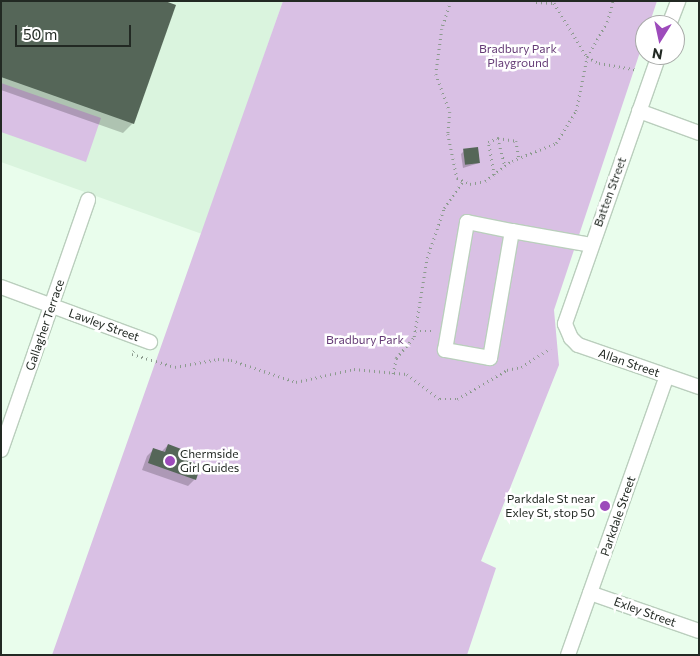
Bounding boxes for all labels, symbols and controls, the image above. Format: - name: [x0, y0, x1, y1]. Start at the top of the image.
- scale bar: [18, 15, 134, 47]
- north arrow: [635, 15, 685, 65]
- text: 50 m: [23, 25, 57, 43]
- park label: Bradbury Park Playground: [479, 42, 557, 70]
- text: N: [651, 45, 664, 64]
- street label: Batten Street: [591, 155, 629, 229]
- street label: Gallagher Terrace: [23, 278, 67, 372]
- street label: Lawley Street: [67, 306, 141, 344]
- park label: Bradbury Park: [326, 333, 404, 347]
- street label: Allan Street: [597, 346, 661, 380]
- place label: Chermside Girl Guides: [180, 447, 239, 475]
- marker: Chermside Girl Guides: [164, 455, 176, 467]
- street label: Parkdale Street: [598, 474, 638, 558]
- place label: Parkdale St near Exley St, stop 50: [505, 492, 595, 520]
- marker: Parkdale St near Exley St, stop 50: [599, 500, 611, 512]
- street label: Exley Street: [612, 594, 678, 630]

